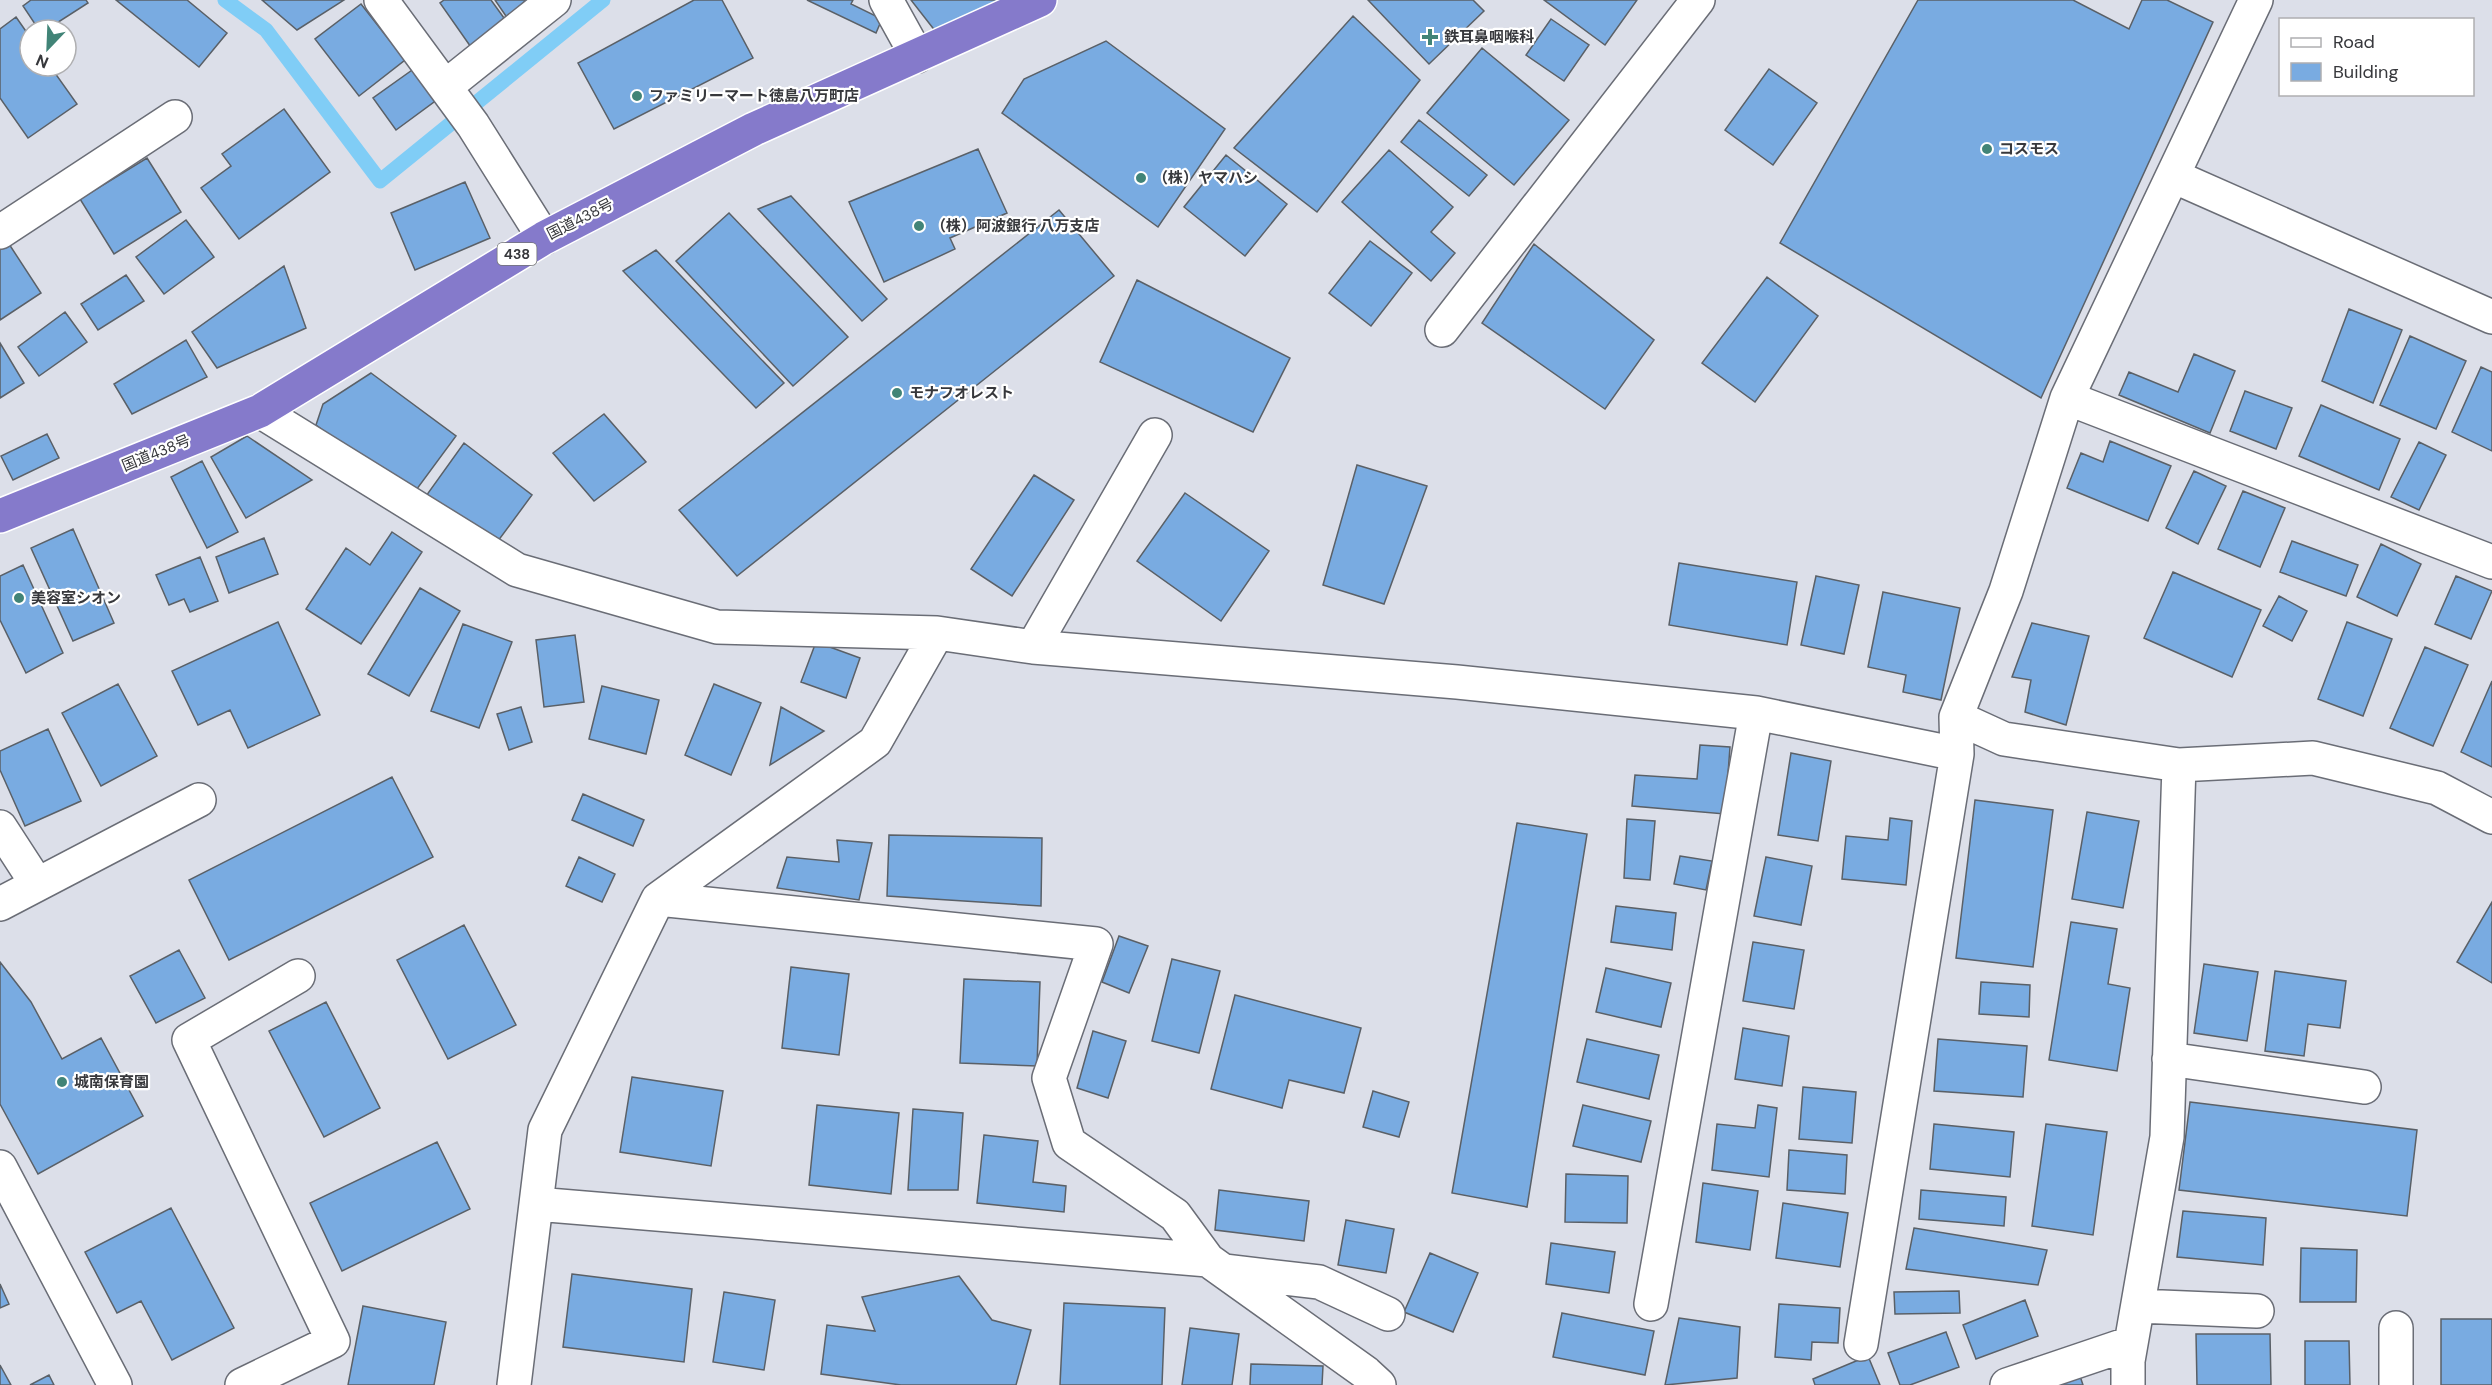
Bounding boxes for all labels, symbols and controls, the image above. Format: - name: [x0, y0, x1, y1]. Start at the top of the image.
- north arrow: [18, 18, 78, 78]
- legend: [2279, 18, 2474, 96]
- place label: 鉄耳鼻咽喉科: [1444, 27, 1534, 47]
- marker: 鉄耳鼻咽喉科: [1421, 28, 1439, 46]
- text: Road: [2333, 30, 2375, 54]
- text: N: [33, 49, 52, 73]
- text: Building: [2333, 60, 2398, 84]
- place label: ファミリーマート徳島八万町店: [649, 86, 859, 106]
- marker: ファミリーマート徳島八万町店: [630, 89, 644, 103]
- place label: コスモス: [1999, 139, 2059, 159]
- marker: コスモス: [1980, 142, 1994, 156]
- place label: （株）ヤマハシ: [1153, 168, 1258, 188]
- marker: （株）ヤマハシ: [1134, 171, 1148, 185]
- street label: 国道438号: [543, 194, 617, 244]
- place label: （株）阿波銀行 八万支店: [931, 216, 1100, 236]
- marker: （株）阿波銀行 八万支店: [912, 219, 926, 233]
- road number: 438: [498, 243, 536, 265]
- place label: モナフオレスト: [909, 383, 1014, 403]
- marker: モナフオレスト: [890, 386, 904, 400]
- street label: 国道438号: [119, 430, 193, 476]
- place label: 美容室シオン: [31, 588, 121, 608]
- marker: 美容室シオン: [12, 591, 26, 605]
- place label: 城南保育園: [74, 1072, 149, 1092]
- marker: 城南保育園: [55, 1075, 69, 1089]

